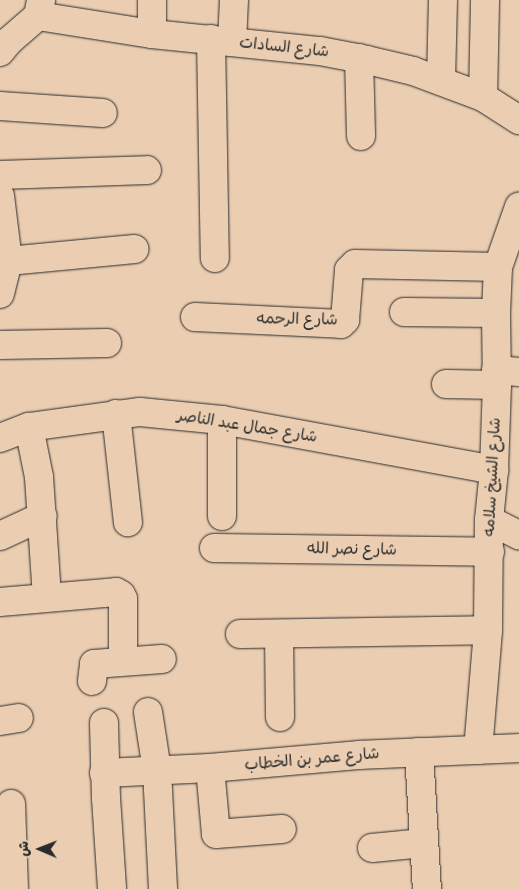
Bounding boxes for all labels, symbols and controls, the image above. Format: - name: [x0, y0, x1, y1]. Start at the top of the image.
- street label: شارع السادات: [238, 34, 330, 62]
- street label: شارع الرحمه: [256, 310, 338, 330]
- street label: شارع جمال عبد الناصر: [176, 406, 318, 448]
- street label: شارع الشيخ سلامه: [480, 417, 506, 537]
- street label: شارع نصر الله: [307, 540, 397, 560]
- street label: شارع عمر بن الخطاب: [244, 745, 380, 775]
- north arrow: [15, 824, 65, 874]
- text: ش: [14, 841, 35, 857]

